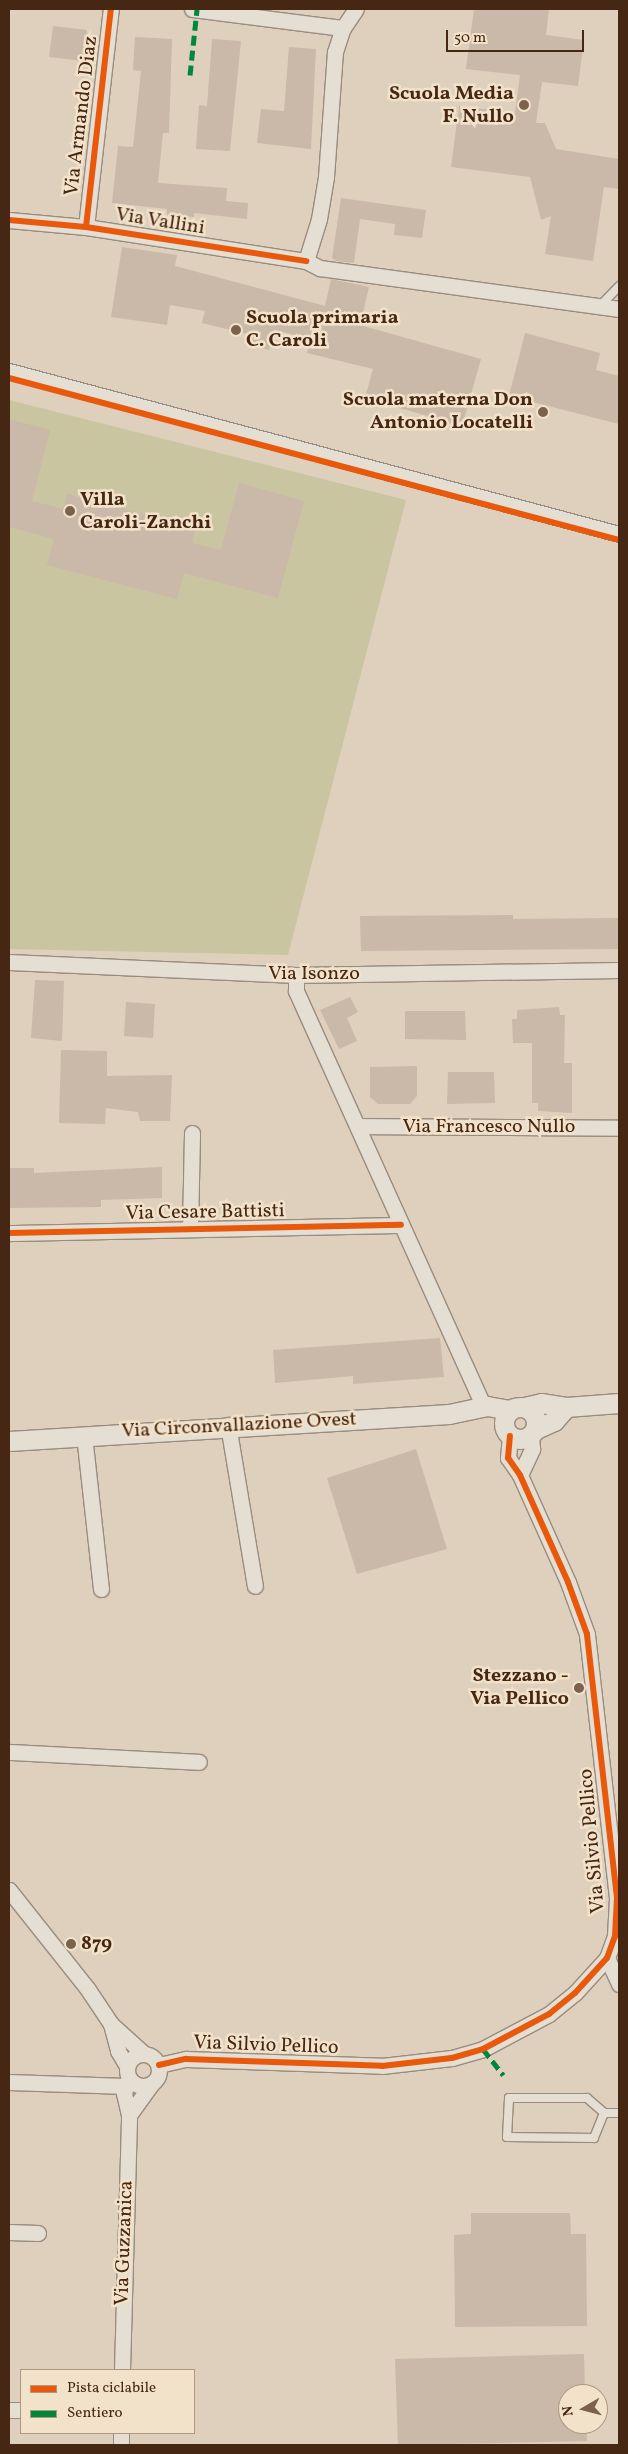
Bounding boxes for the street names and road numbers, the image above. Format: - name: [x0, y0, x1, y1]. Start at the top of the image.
- street label: Via Armando Diaz: [60, 34, 104, 198]
- street label: Via Vallini: [113, 203, 207, 241]
- street label: Via Isonzo: [268, 962, 360, 986]
- street label: Via Francesco Nullo: [403, 1115, 575, 1139]
- street label: Via Cesare Battisti: [125, 1200, 285, 1226]
- street label: Via Circonvallazione Ovest: [121, 1408, 357, 1444]
- street label: Via Silvio Pellico: [575, 1768, 611, 1914]
- street label: Via Silvio Pellico: [193, 2031, 339, 2061]
- street label: Via Guzzanica: [111, 2180, 139, 2306]

